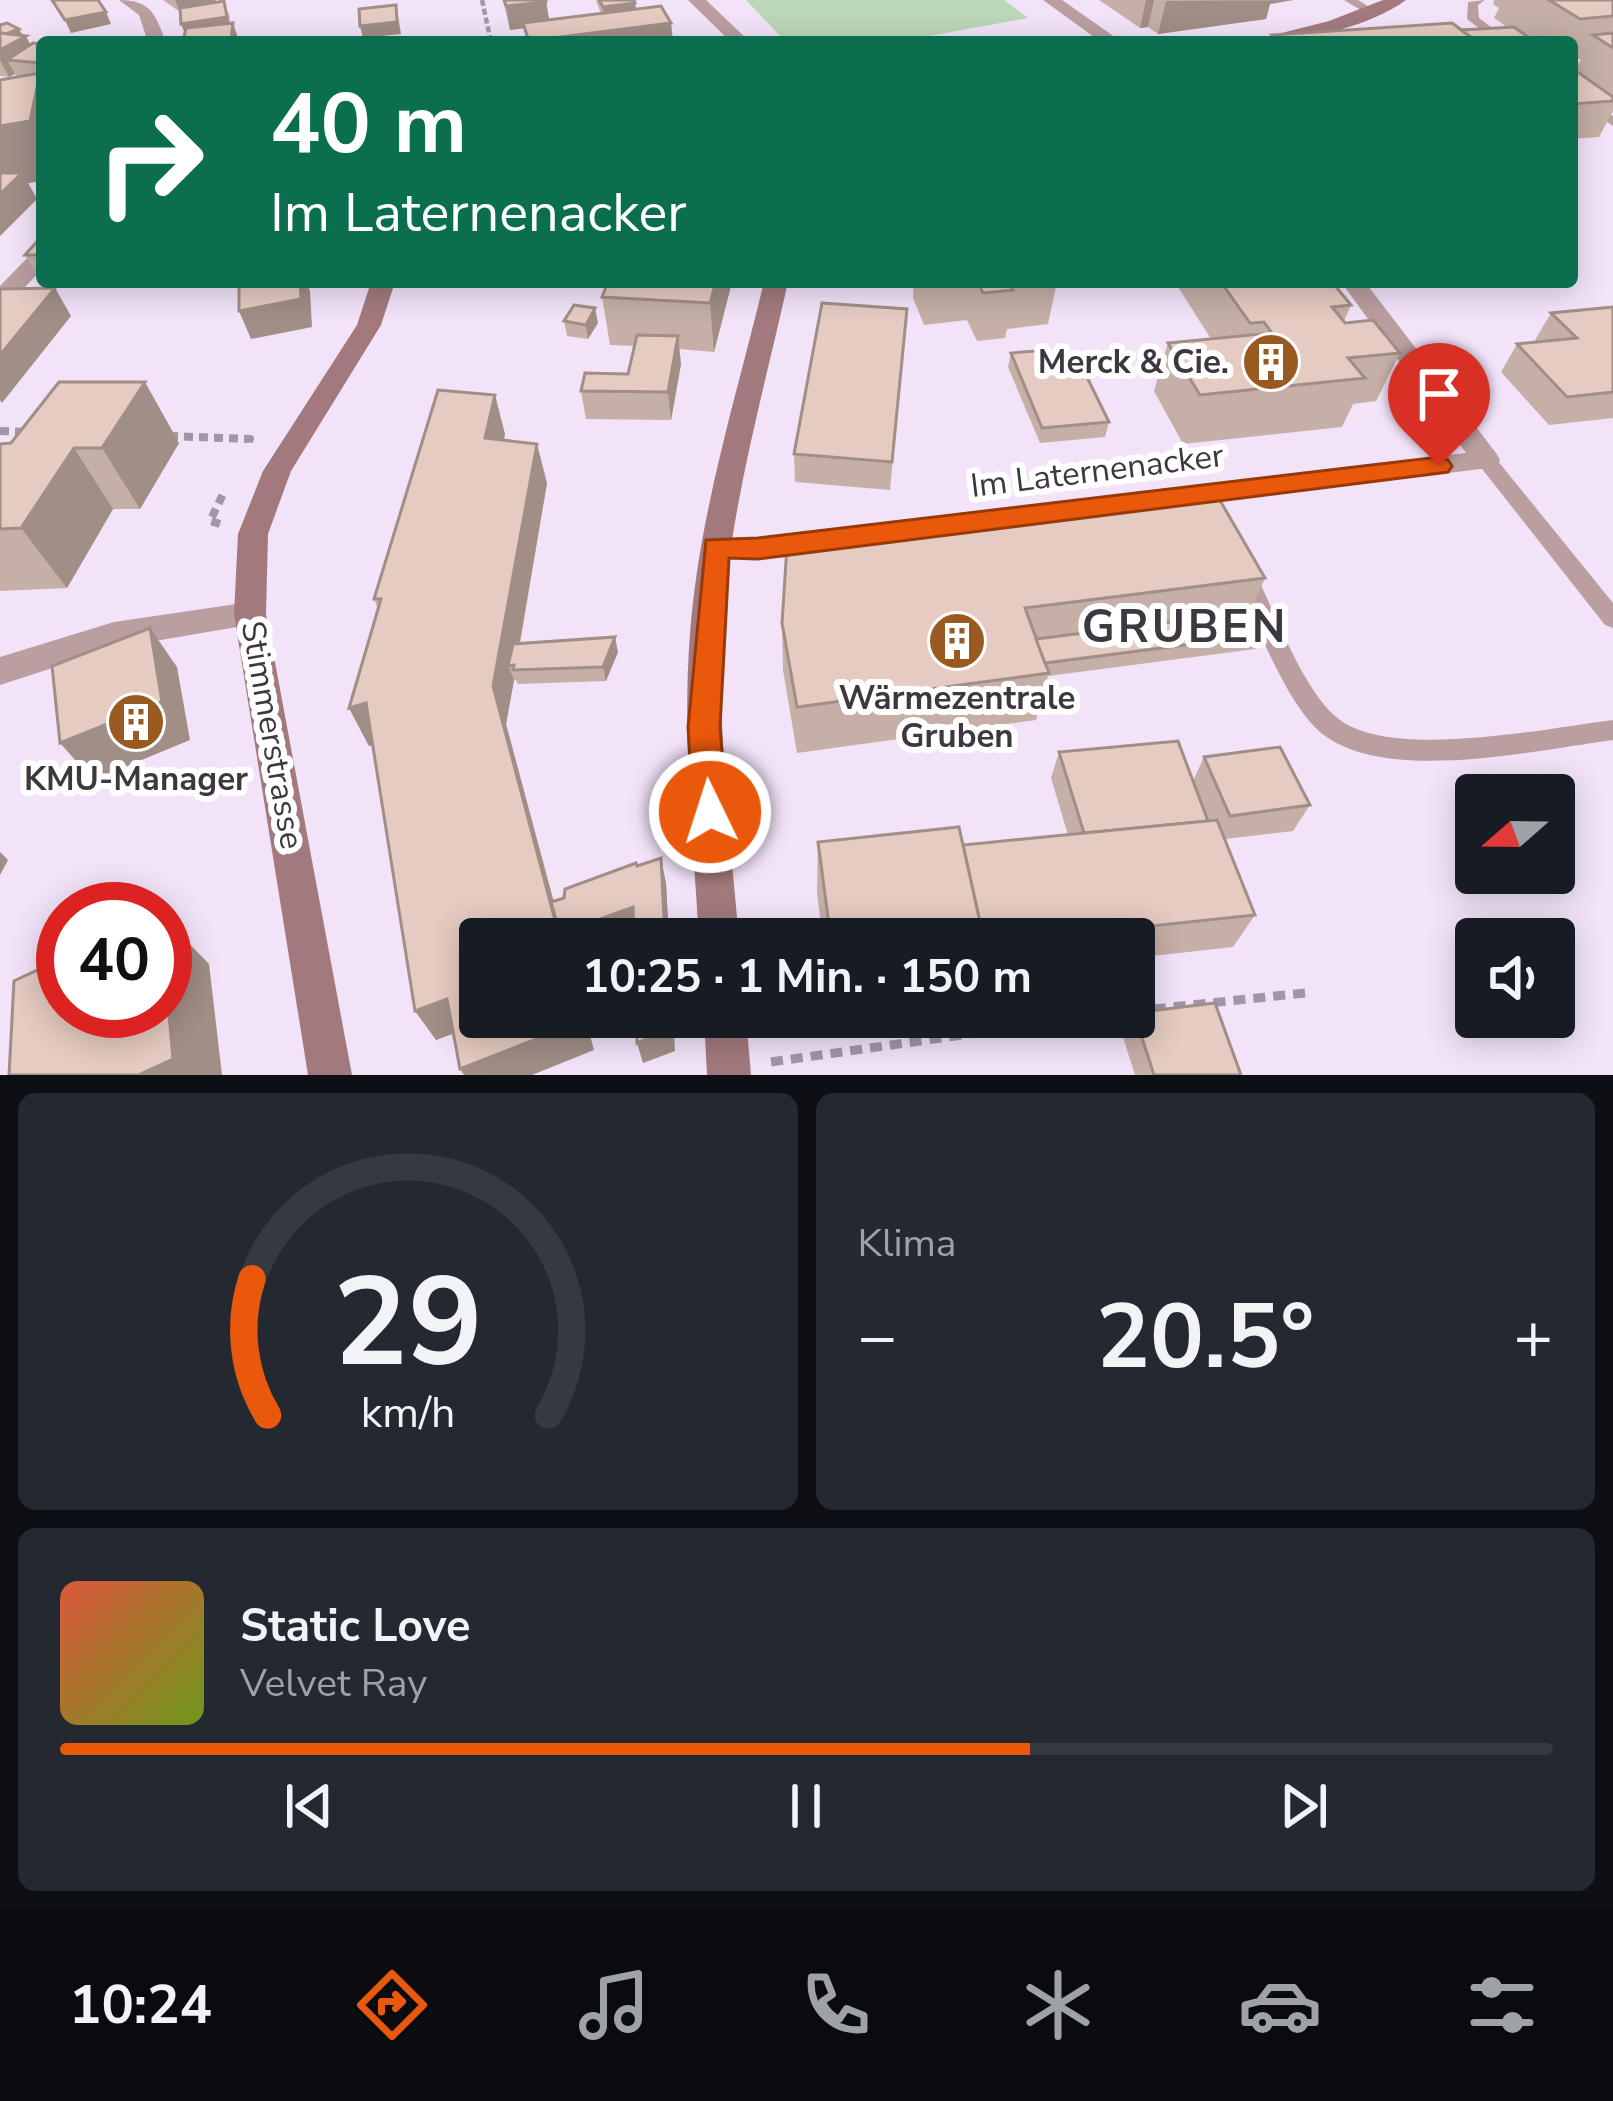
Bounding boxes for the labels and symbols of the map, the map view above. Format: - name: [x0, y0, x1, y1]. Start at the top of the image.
- building icon: Merck & Cie.: [1240, 331, 1302, 393]
- place label: Merck & Cie.: [1038, 340, 1229, 385]
- pin: [1388, 343, 1490, 466]
- street label: Im Laternenacker: [968, 433, 1226, 509]
- district label: GRUBEN: [1082, 597, 1288, 658]
- building icon: Wärmezentrale Gruben: [926, 610, 988, 672]
- street label: Stimmerstrasse: [230, 617, 314, 853]
- place label: Wärmezentrale Gruben: [839, 676, 1075, 759]
- building icon: KMU-Manager: [105, 691, 167, 753]
- position arrow: [647, 749, 773, 875]
- place label: KMU-Manager: [24, 757, 248, 802]
- north arrow: [1455, 774, 1575, 894]
- speed limit sign: 40: [36, 882, 192, 1038]

